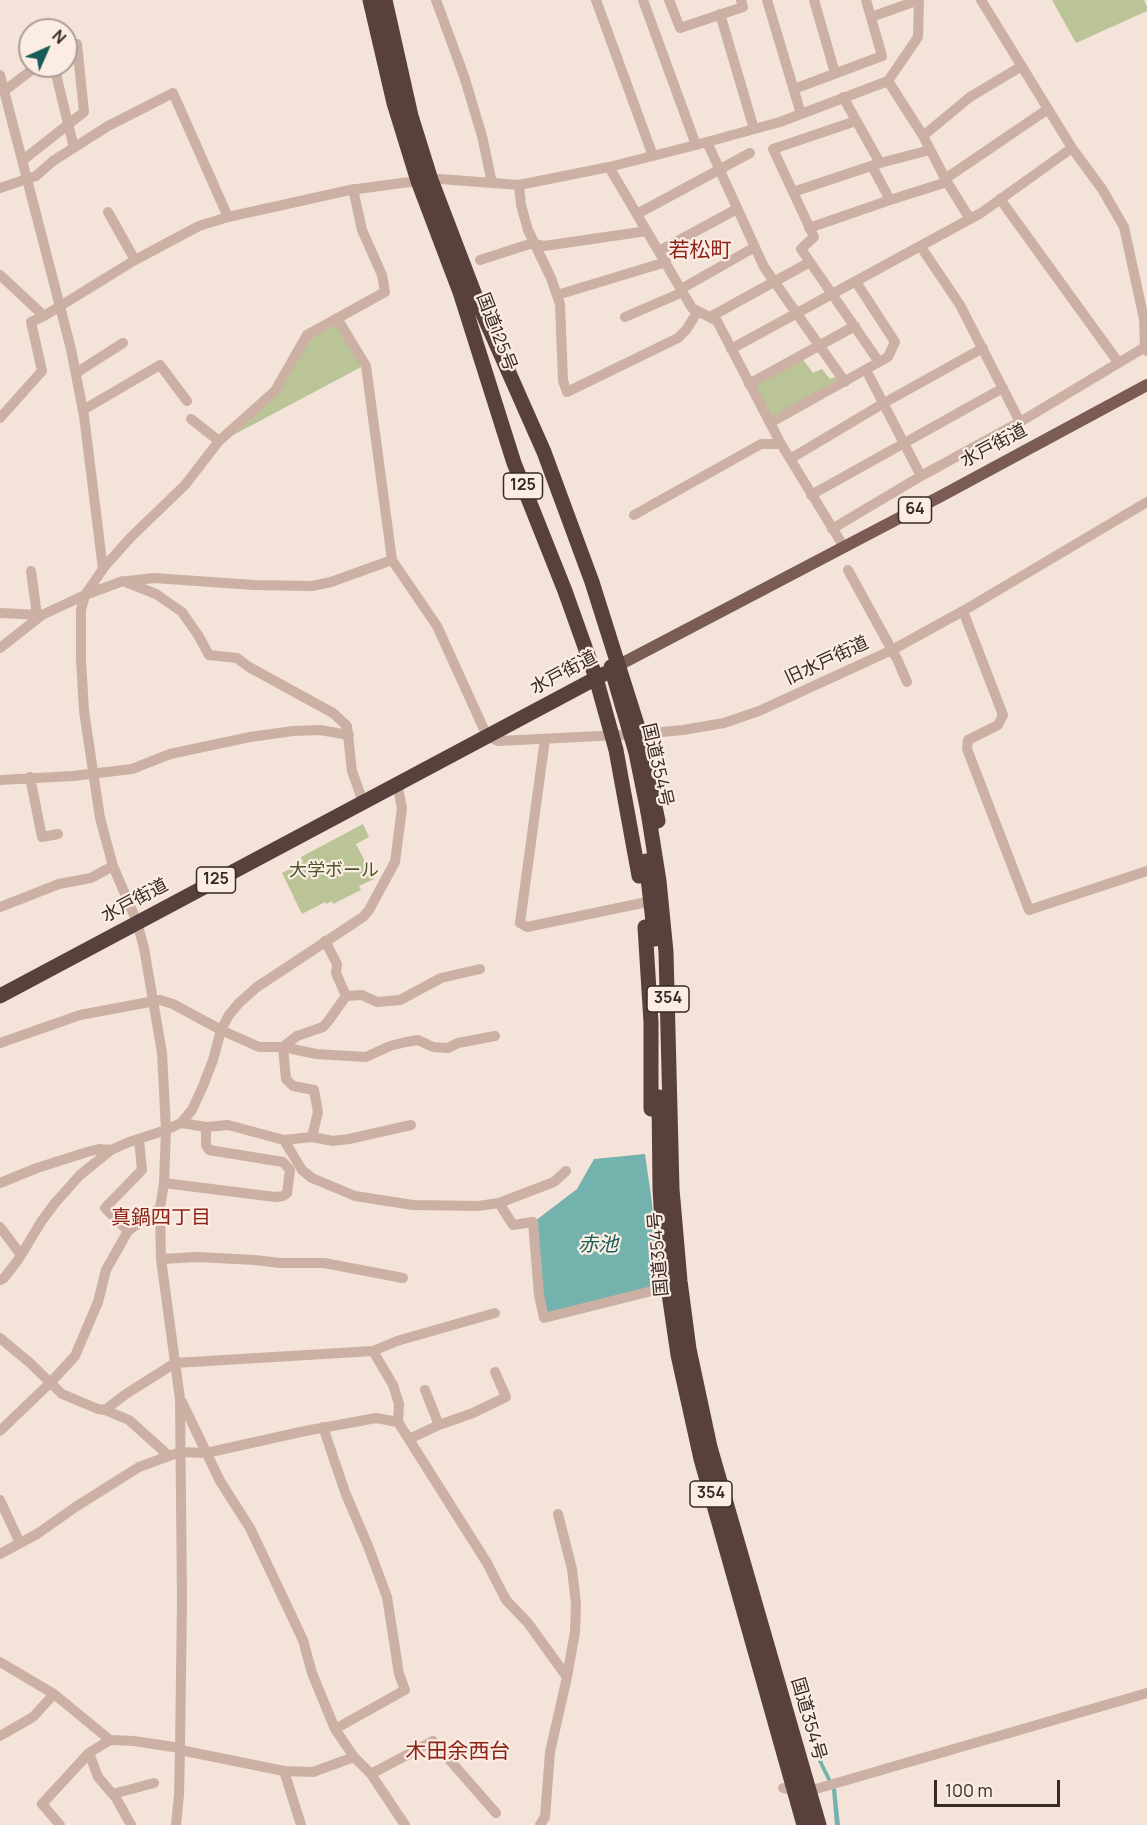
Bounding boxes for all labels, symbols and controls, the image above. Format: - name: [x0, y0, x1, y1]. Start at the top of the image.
- north arrow: [18, 18, 78, 78]
- text: N: [47, 25, 71, 49]
- district label: 若松町: [669, 238, 731, 264]
- street label: 国道125号: [471, 290, 521, 374]
- street label: 水戸街道: [957, 420, 1031, 472]
- road number: 125: [504, 473, 542, 499]
- road number: 64: [898, 497, 932, 523]
- street label: 旧水戸街道: [782, 632, 872, 690]
- street label: 水戸街道: [527, 647, 601, 699]
- street label: 国道354号: [637, 721, 677, 809]
- park label: 大学ボール: [289, 860, 379, 882]
- road number: 125: [196, 867, 236, 893]
- street label: 水戸街道: [98, 875, 172, 927]
- road number: 354: [647, 986, 689, 1012]
- district label: 真鍋四丁目: [111, 1206, 211, 1230]
- street label: 国道354号: [645, 1211, 673, 1297]
- water label: 赤池: [578, 1233, 618, 1257]
- road number: 354: [690, 1481, 732, 1507]
- street label: 国道354号: [786, 1675, 830, 1763]
- district label: 木田余西台: [406, 1739, 510, 1765]
- scale bar: [937, 1768, 1063, 1806]
- text: 100 m: [945, 1778, 993, 1802]

